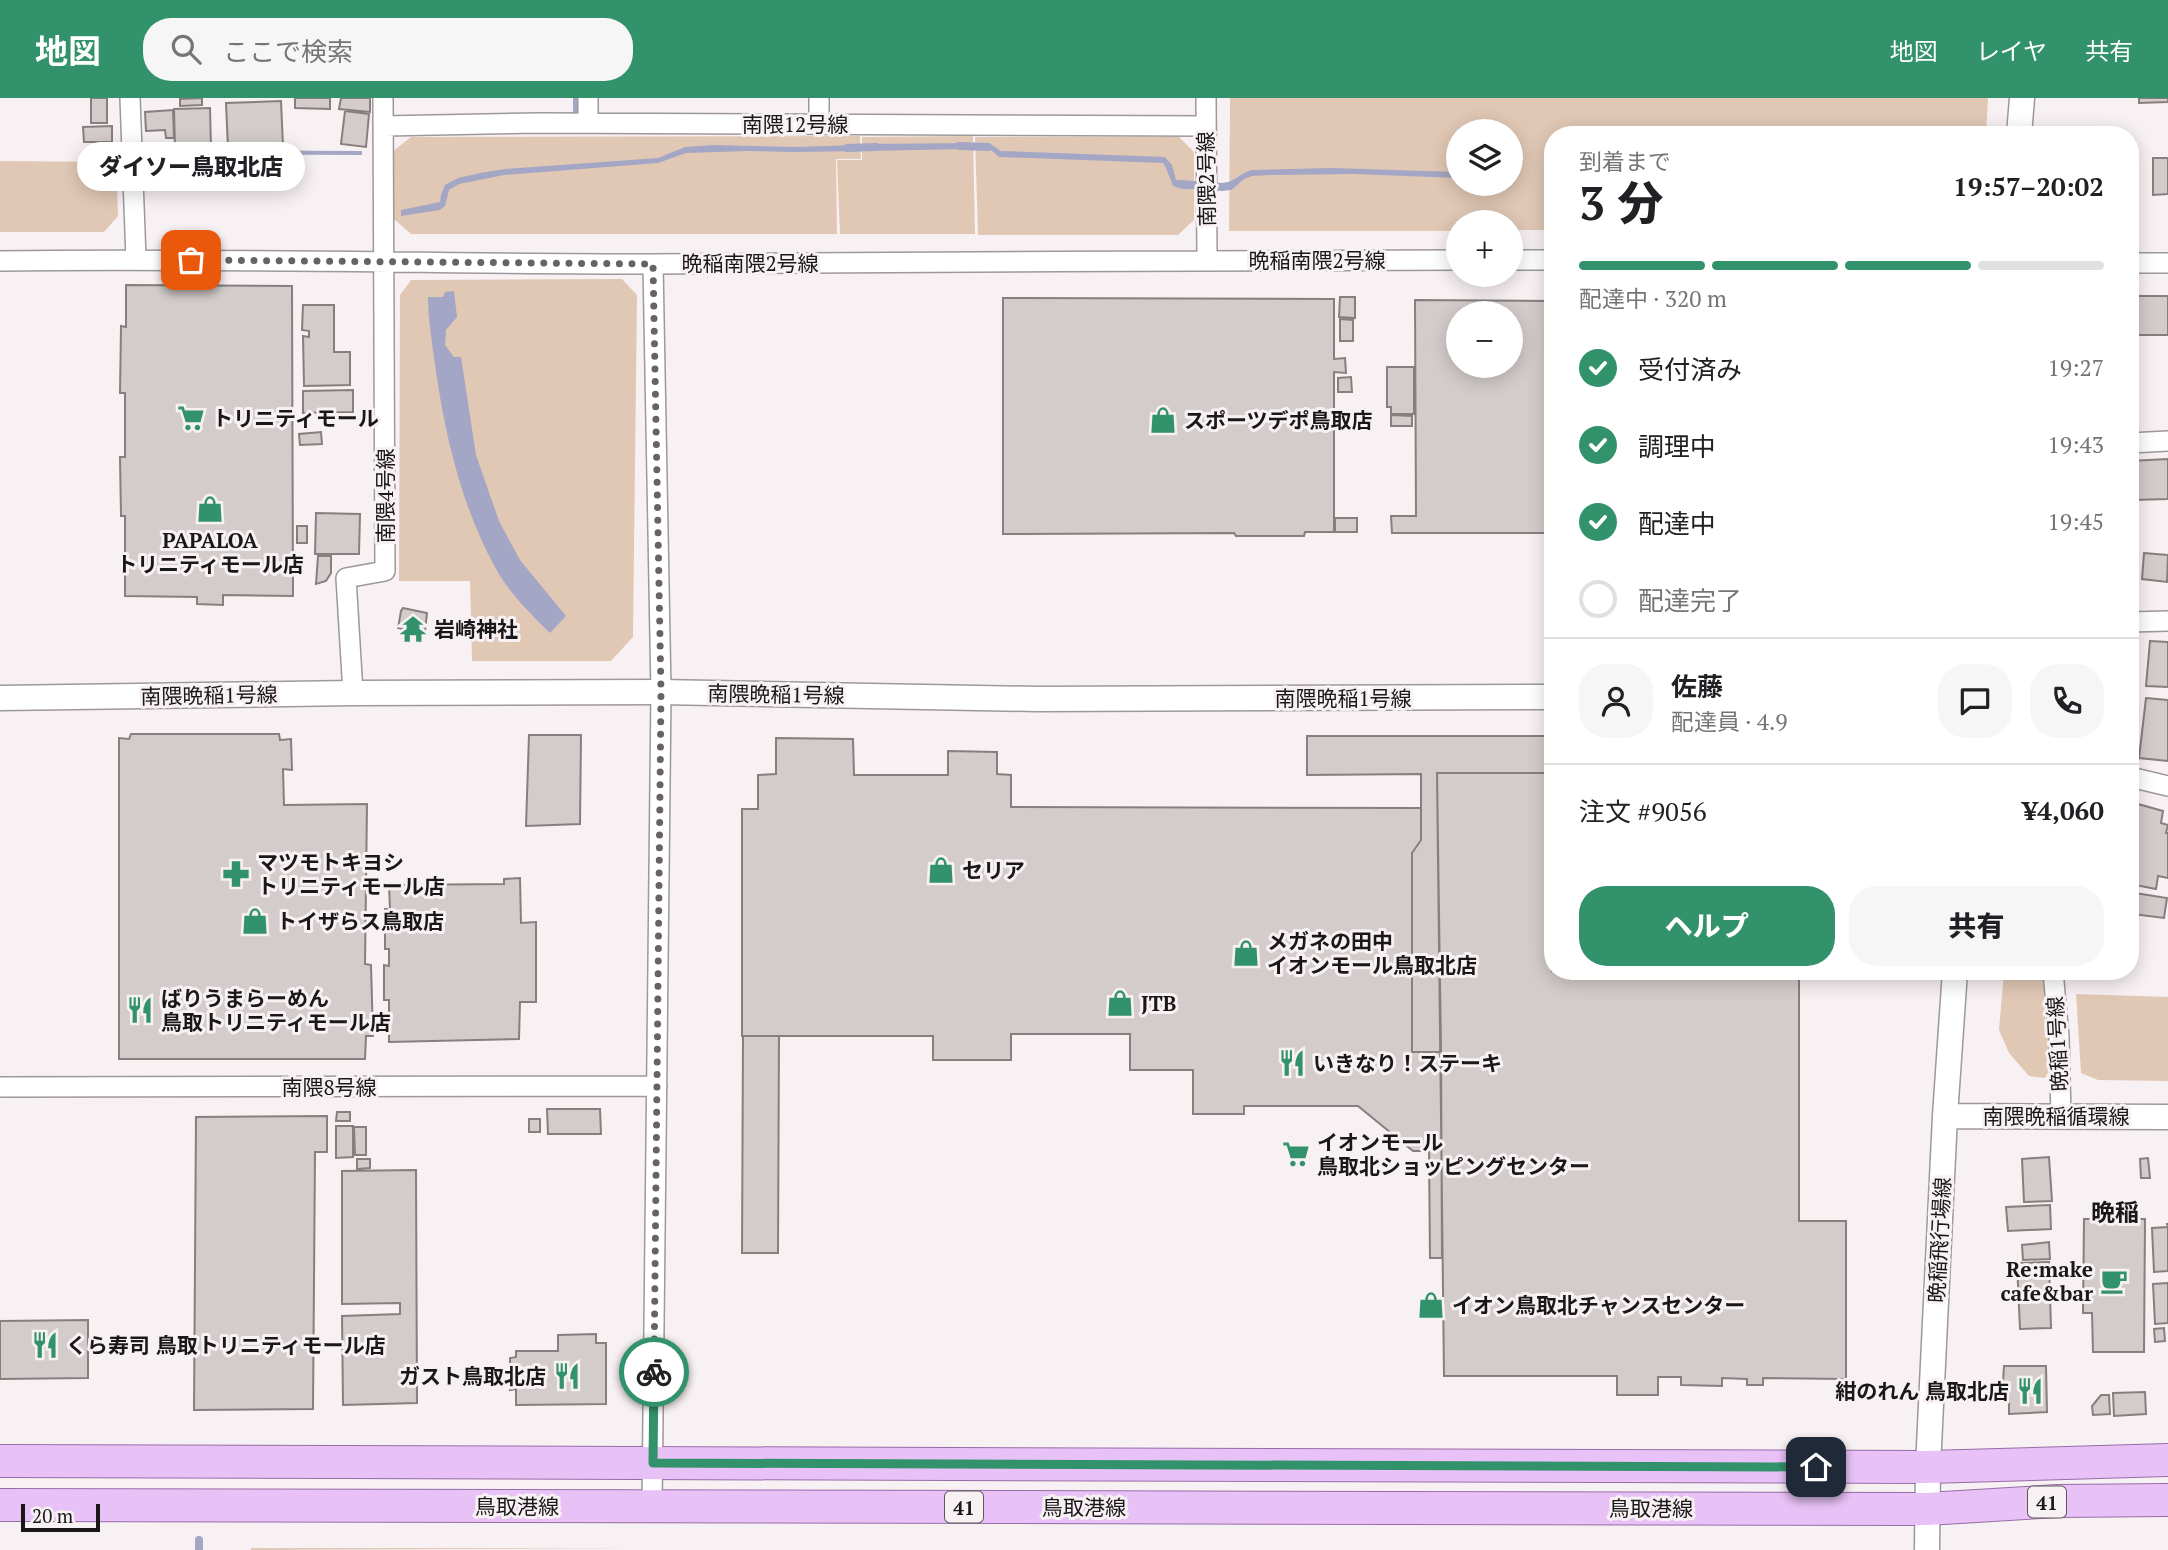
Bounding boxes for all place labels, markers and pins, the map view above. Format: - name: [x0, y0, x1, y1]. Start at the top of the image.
- callout: ダイソー鳥取北店: [77, 141, 305, 190]
- pin: [161, 230, 221, 290]
- supermarket icon: トリニティモール: [176, 403, 206, 433]
- place label: トリニティモール: [212, 404, 379, 432]
- shop icon: スポーツデポ鳥取店: [1148, 405, 1178, 435]
- place label: スポーツデポ鳥取店: [1184, 406, 1373, 434]
- shop icon: PAPALOA トリニティモール店: [195, 494, 225, 524]
- place label: PAPALOA トリニティモール店: [116, 526, 304, 578]
- temple icon: 岩崎神社: [398, 614, 428, 644]
- place label: 岩崎神社: [434, 615, 518, 643]
- place label: マツモトキヨシ トリニティモール店: [257, 848, 445, 900]
- shop icon: セリア: [926, 855, 956, 885]
- place label: セリア: [962, 856, 1025, 884]
- pharmacy icon: マツモトキヨシ トリニティモール店: [221, 859, 251, 889]
- shop icon: トイザらス鳥取店: [240, 906, 270, 936]
- place label: トイザらス鳥取店: [276, 907, 444, 935]
- place label: メガネの田中 イオンモール鳥取北店: [1267, 927, 1477, 979]
- shop icon: メガネの田中 イオンモール鳥取北店: [1231, 938, 1261, 968]
- place label: ばりうまらーめん 鳥取トリニティモール店: [161, 984, 391, 1036]
- shop icon: JTB: [1105, 988, 1135, 1018]
- place label: JTB: [1141, 989, 1176, 1017]
- restaurant icon: ばりうまらーめん 鳥取トリニティモール店: [125, 995, 155, 1025]
- restaurant icon: いきなり！ステーキ: [1277, 1048, 1307, 1078]
- place label: いきなり！ステーキ: [1313, 1049, 1502, 1077]
- place label: イオンモール 鳥取北ショッピングセンター: [1317, 1128, 1590, 1180]
- supermarket icon: イオンモール 鳥取北ショッピングセンター: [1281, 1139, 1311, 1169]
- place label: Re:make cafe&bar: [2000, 1255, 2093, 1307]
- cafe icon: Re:make cafe&bar: [2099, 1266, 2129, 1296]
- shop icon: イオン鳥取北チャンスセンター: [1416, 1290, 1446, 1320]
- place label: イオン鳥取北チャンスセンター: [1452, 1291, 1745, 1319]
- restaurant icon: くら寿司 鳥取トリニティモール店: [30, 1330, 60, 1360]
- place label: くら寿司 鳥取トリニティモール店: [66, 1331, 385, 1359]
- restaurant icon: ガスト鳥取北店: [552, 1361, 582, 1391]
- place label: ガスト鳥取北店: [399, 1362, 546, 1390]
- restaurant icon: 紺のれん 鳥取北店: [2015, 1376, 2045, 1406]
- place label: 紺のれん 鳥取北店: [1835, 1377, 2009, 1405]
- pin: [1786, 1437, 1846, 1497]

